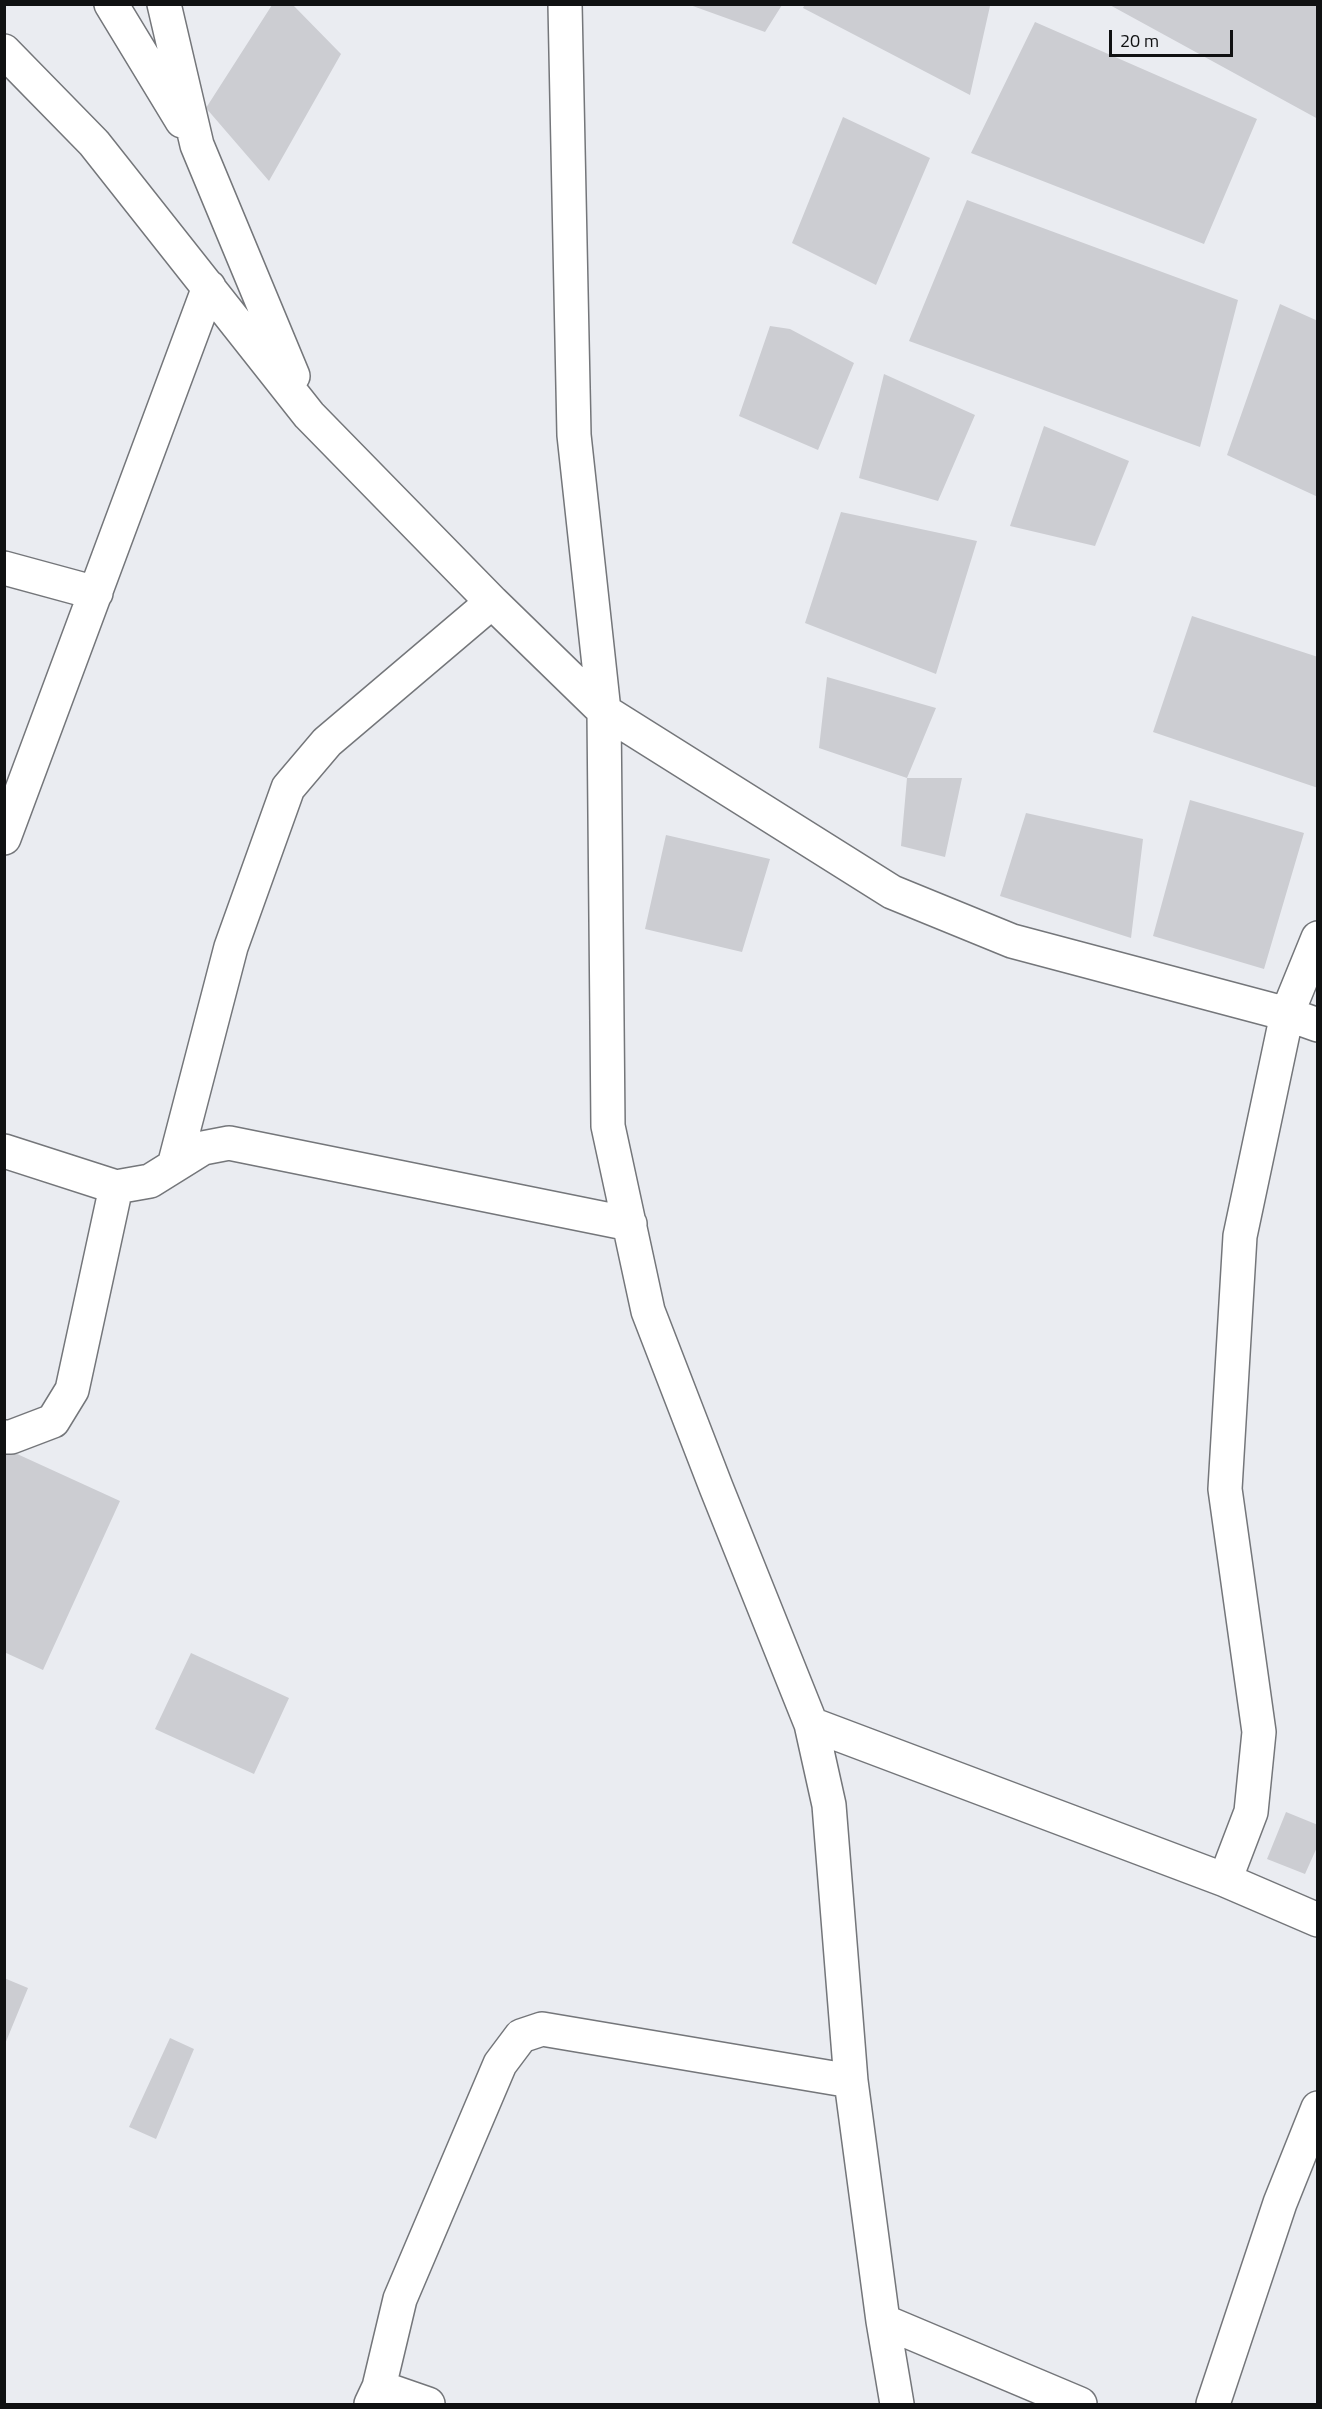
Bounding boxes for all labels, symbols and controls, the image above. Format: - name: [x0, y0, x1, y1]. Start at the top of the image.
- scale bar: [1112, 18, 1236, 56]
- text: 20 m: [1120, 27, 1159, 54]

